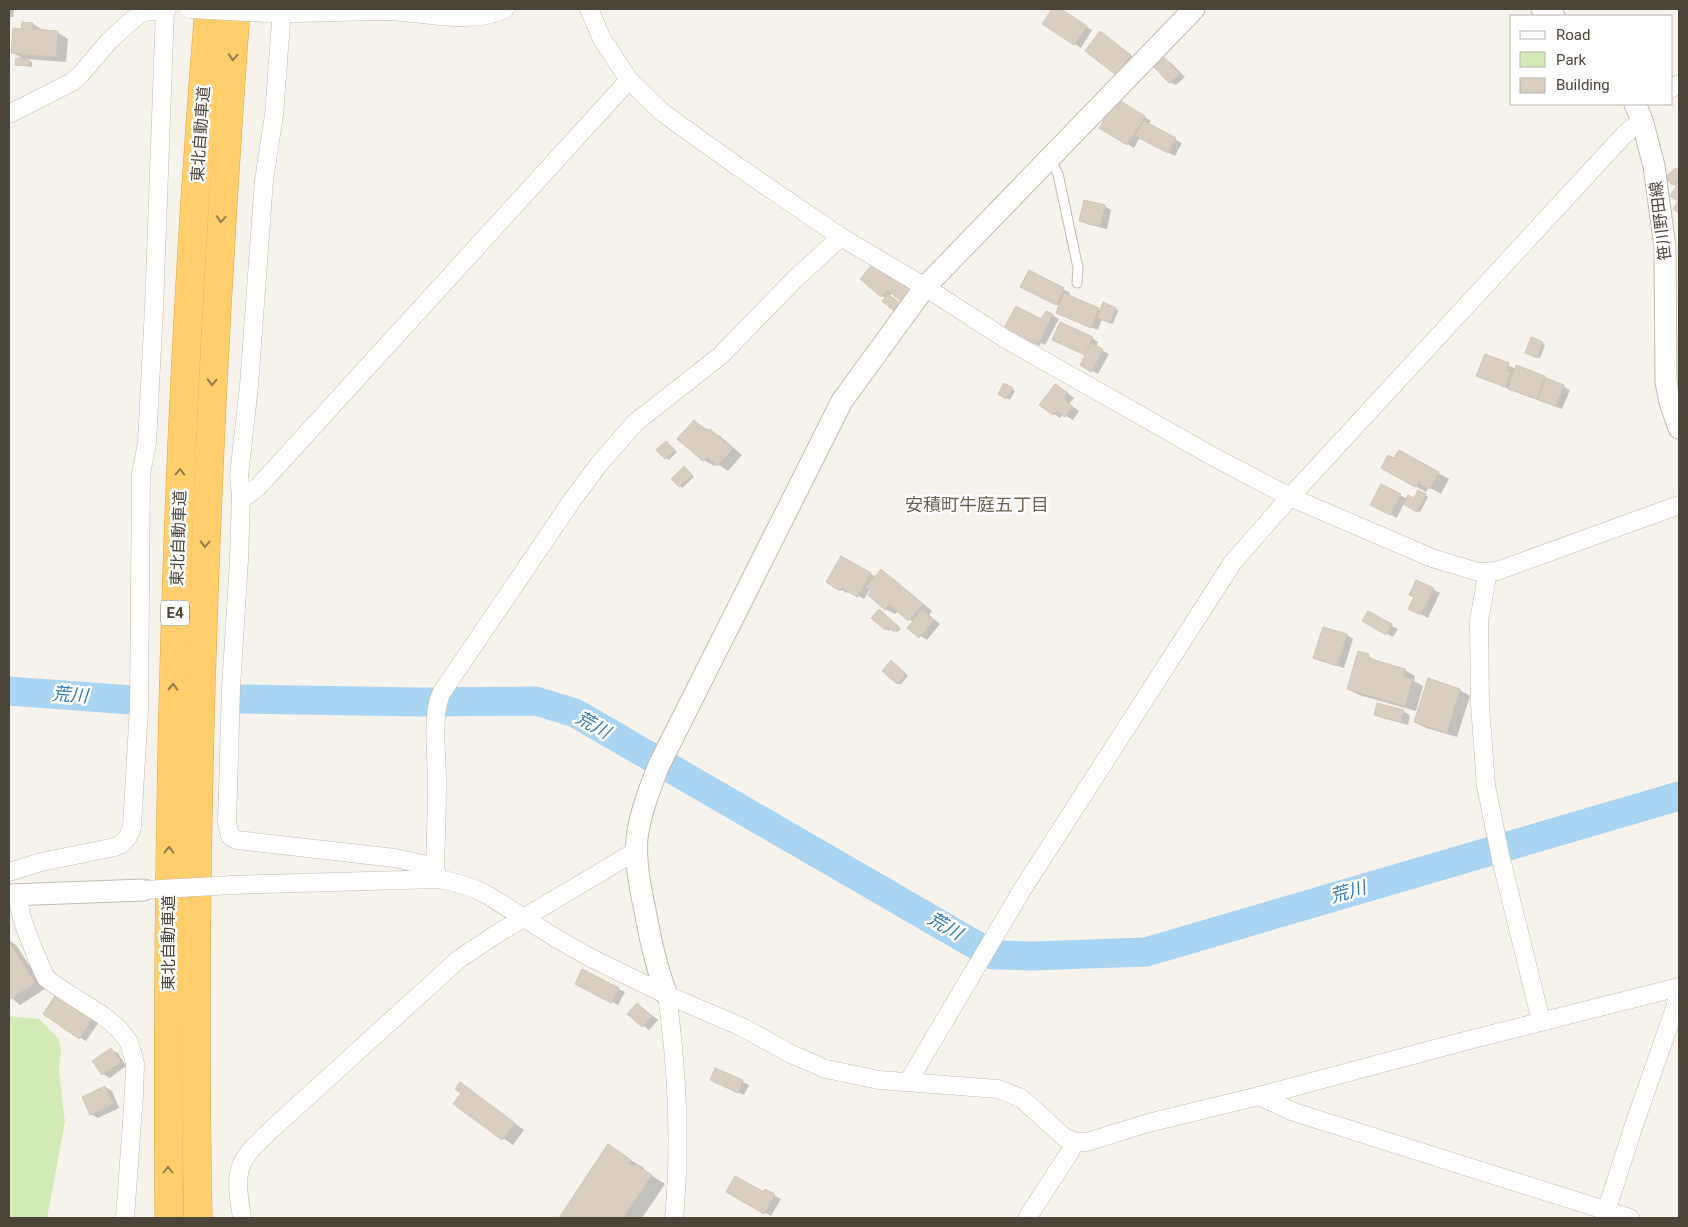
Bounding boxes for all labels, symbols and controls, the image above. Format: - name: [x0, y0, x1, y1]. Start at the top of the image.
- legend: [1510, 15, 1673, 105]
- text: Road: [1556, 26, 1590, 44]
- text: Park: [1556, 51, 1587, 69]
- one-way arrow: [227, 54, 238, 62]
- text: Building: [1556, 76, 1610, 94]
- street label: 東北自動車道: [188, 85, 213, 183]
- street label: 笹川野田線: [1646, 180, 1675, 262]
- one-way arrow: [216, 216, 227, 224]
- one-way arrow: [207, 378, 218, 386]
- one-way arrow: [175, 468, 186, 476]
- street label: 東北自動車道: [167, 490, 190, 586]
- district label: 安積町牛庭五丁目: [905, 494, 1049, 515]
- one-way arrow: [200, 540, 210, 548]
- road number: E4: [161, 600, 189, 626]
- water label: 荒川: [51, 683, 91, 706]
- one-way arrow: [167, 683, 178, 691]
- water label: 荒川: [572, 707, 616, 743]
- one-way arrow: [164, 845, 175, 853]
- water label: 荒川: [1328, 876, 1370, 907]
- street label: 東北自動車道: [159, 895, 178, 991]
- water label: 荒川: [924, 907, 968, 945]
- one-way arrow: [163, 1165, 173, 1173]

